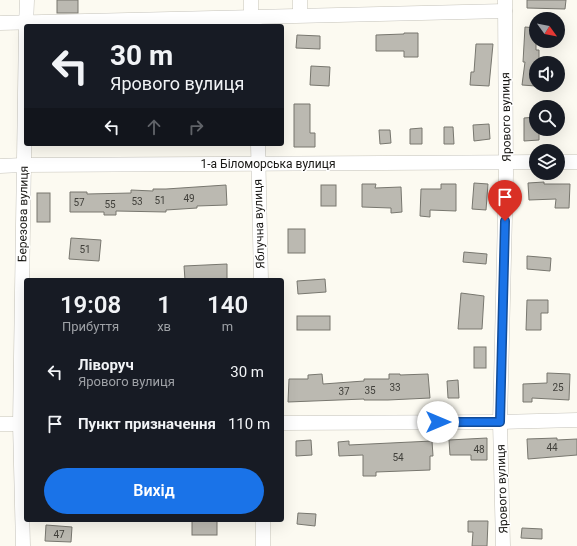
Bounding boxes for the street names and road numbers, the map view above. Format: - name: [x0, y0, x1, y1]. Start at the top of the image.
- street label: Ярового вулиця: [498, 72, 514, 162]
- street label: 1-а Біломорська вулиця: [201, 157, 335, 171]
- street label: Березова вулиця: [15, 166, 31, 262]
- street label: Яблучна вулиця: [250, 179, 268, 269]
- street label: Ярового вулиця: [493, 444, 511, 534]

